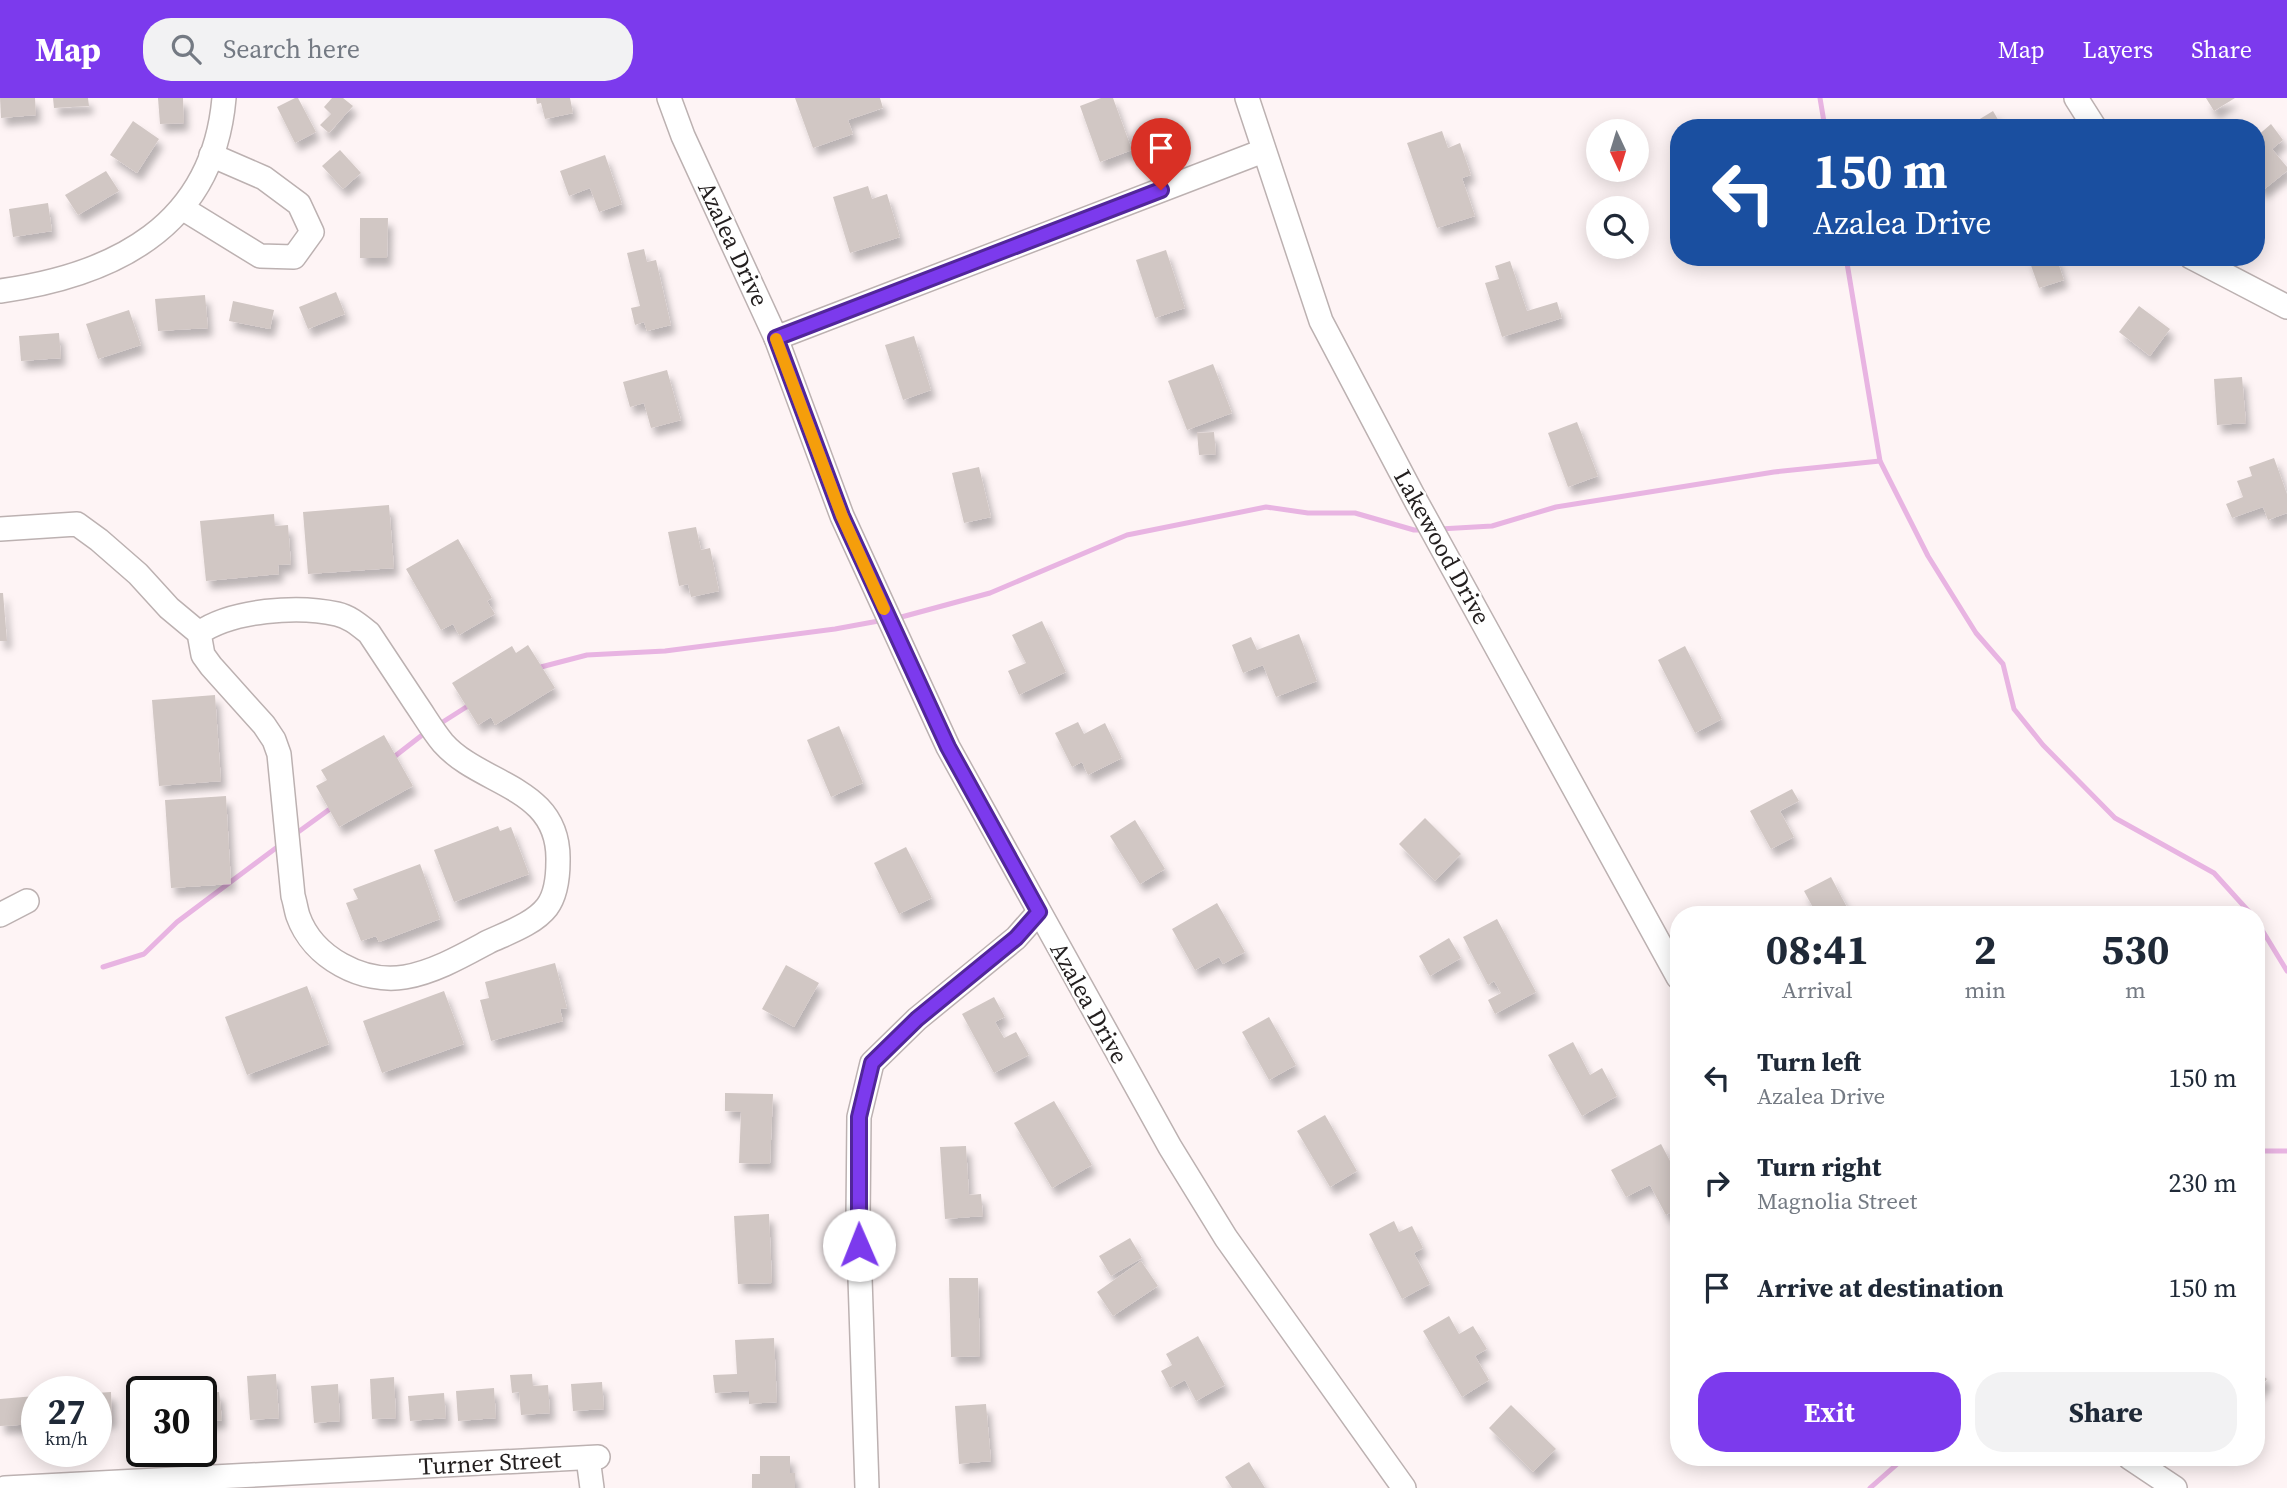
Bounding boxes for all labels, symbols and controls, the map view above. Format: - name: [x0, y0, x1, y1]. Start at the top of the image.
- search box: [143, 18, 633, 81]
- text: Map: [35, 27, 101, 72]
- icon: search: [167, 30, 205, 68]
- text: Search here: [223, 31, 360, 67]
- text: Map: [1998, 33, 2045, 66]
- text: Layers: [2083, 33, 2153, 66]
- text: Share: [2191, 33, 2252, 66]
- pin: [1131, 118, 1191, 190]
- north arrow: [1586, 119, 1648, 182]
- map controls: [1586, 119, 1649, 259]
- icon: arrive: [1142, 129, 1180, 167]
- text: 150 m: [1813, 137, 1948, 204]
- icon: left: [1698, 147, 1789, 238]
- street label: Azalea Drive: [690, 176, 777, 311]
- button: search: [1586, 196, 1649, 259]
- text: Azalea Drive: [1813, 201, 1992, 245]
- street label: Lakewood Drive: [1386, 463, 1499, 630]
- text: 08:41: [1765, 920, 1869, 978]
- text: 2: [1974, 920, 1997, 978]
- text: 530: [2101, 920, 2170, 978]
- street label: Azalea Drive: [1043, 936, 1136, 1069]
- text: Arrival: [1782, 974, 1853, 1006]
- text: min: [1964, 974, 2006, 1006]
- text: m: [2125, 974, 2146, 1006]
- text: Turn left: [1757, 1044, 1861, 1080]
- icon: left: [1698, 1059, 1736, 1097]
- text: 150 m: [2169, 1060, 2237, 1096]
- text: Azalea Drive: [1757, 1080, 1885, 1112]
- text: Turn right: [1757, 1149, 1881, 1185]
- icon: right: [1698, 1164, 1736, 1202]
- text: 230 m: [2169, 1165, 2237, 1201]
- text: Magnolia Street: [1757, 1185, 1917, 1217]
- position arrow: [822, 1208, 896, 1282]
- icon: arrive: [1698, 1269, 1736, 1307]
- text: Arrive at destination: [1757, 1270, 2004, 1306]
- text: 150 m: [2169, 1270, 2237, 1306]
- button: Exit: [1698, 1372, 1961, 1452]
- button: Share: [1975, 1372, 2237, 1452]
- speed limit sign: 30: [126, 1376, 217, 1467]
- text: 27: [48, 1388, 85, 1436]
- text: km/h: [45, 1426, 88, 1451]
- street label: Turner Street: [418, 1442, 562, 1483]

